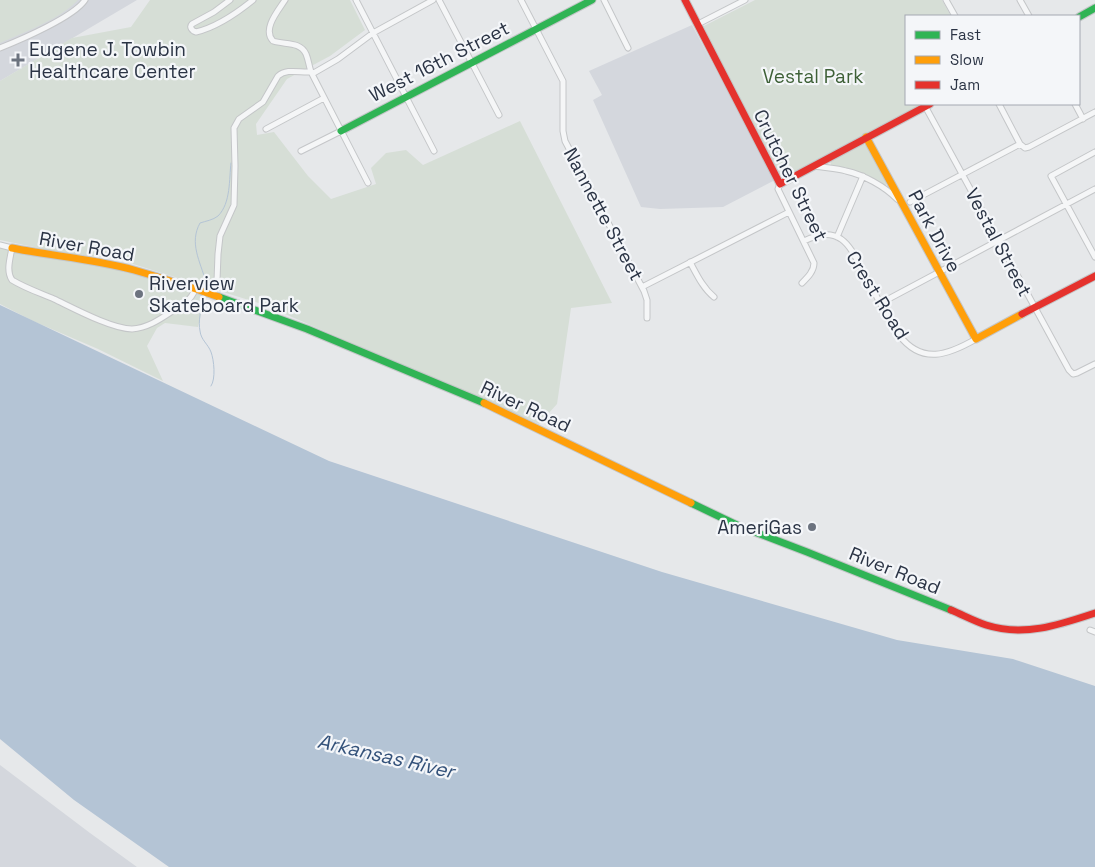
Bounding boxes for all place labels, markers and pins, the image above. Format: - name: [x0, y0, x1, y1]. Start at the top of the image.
- place label: Eugene J. Towbin Healthcare Center: [29, 37, 196, 84]
- marker: Eugene J. Towbin Healthcare Center: [11, 53, 25, 67]
- place label: Riverview Skateboard Park: [149, 271, 299, 318]
- marker: Riverview Skateboard Park: [133, 288, 145, 300]
- place label: AmeriGas: [717, 515, 802, 540]
- marker: AmeriGas: [806, 521, 818, 533]

